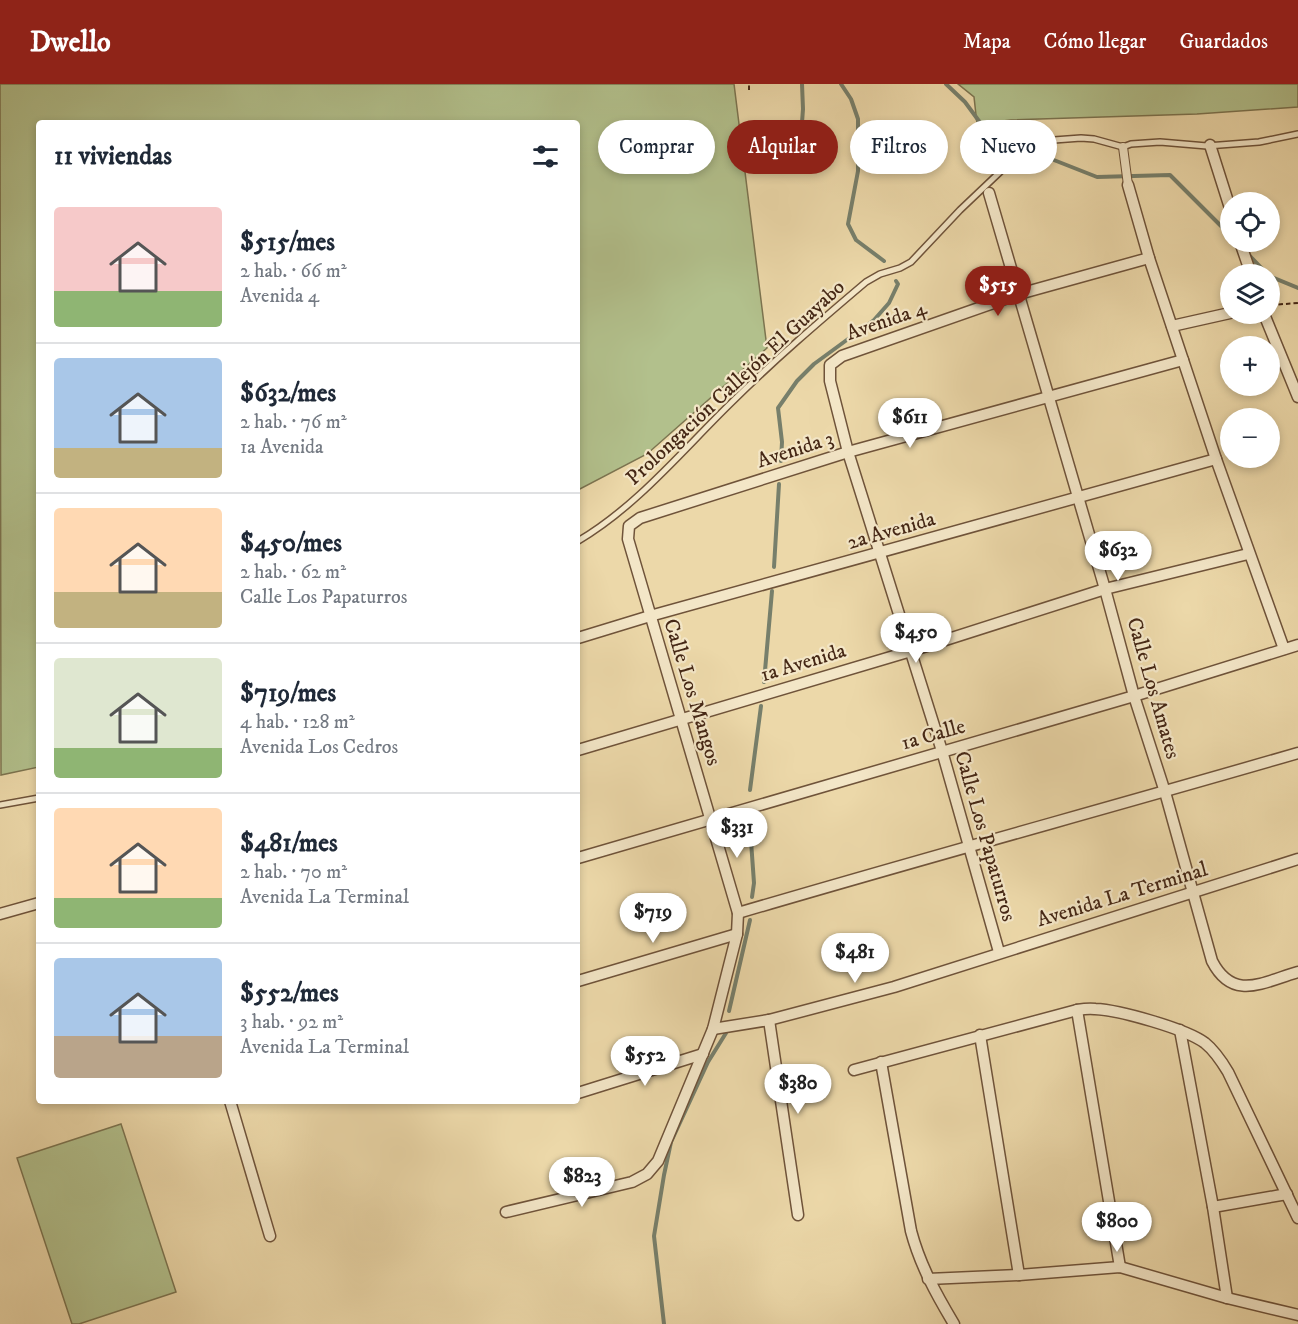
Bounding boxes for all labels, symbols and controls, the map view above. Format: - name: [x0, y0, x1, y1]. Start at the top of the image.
- text: Dwello: [30, 25, 111, 60]
- text: Mapa: [963, 29, 1011, 55]
- text: Cómo llegar: [1044, 29, 1146, 55]
- text: Guardados: [1179, 29, 1268, 55]
- chip: Comprar: [598, 120, 715, 174]
- chip: Alquilar: [727, 120, 838, 174]
- chip: Filtros: [850, 120, 948, 174]
- chip: Nuevo: [960, 120, 1057, 174]
- text: 11 viviendas: [54, 140, 172, 173]
- icon: filters: [529, 140, 562, 173]
- map controls: [1220, 192, 1280, 468]
- button: locate: [1220, 192, 1280, 252]
- text: $515/mes: [240, 226, 335, 259]
- icon: home: [102, 231, 174, 303]
- text: 2 hab. · 66 m²: [240, 259, 347, 284]
- button: layers: [1220, 264, 1280, 324]
- pin: $515: [962, 266, 1034, 317]
- text: $515: [979, 273, 1017, 298]
- street label: Prolongación Callejón El Guayabo: [621, 274, 851, 491]
- text: Avenida 4: [240, 284, 319, 309]
- street label: Avenida 4: [843, 295, 931, 347]
- button: +: [1220, 336, 1280, 396]
- text: $632/mes: [240, 377, 336, 410]
- icon: home: [102, 382, 174, 454]
- pin: $611: [874, 398, 946, 449]
- text: $611: [892, 405, 928, 430]
- button: −: [1220, 408, 1280, 468]
- text: 2 hab. · 76 m²: [240, 410, 347, 435]
- street label: Avenida 3: [754, 425, 837, 475]
- text: 1a Avenida: [240, 435, 324, 460]
- street label: 2a Avenida: [844, 506, 938, 556]
- text: $450/mes: [240, 527, 342, 560]
- pin: $632: [1082, 531, 1154, 582]
- icon: home: [102, 532, 174, 604]
- text: $632: [1099, 538, 1137, 563]
- text: 2 hab. · 62 m²: [240, 560, 346, 585]
- text: Calle Los Papaturros: [240, 585, 407, 610]
- pin: $450: [880, 613, 952, 664]
- street label: Calle Los Amates: [1120, 615, 1186, 762]
- street label: Calle Los Mangos: [657, 616, 727, 769]
- text: $450: [895, 620, 938, 645]
- street label: 1a Avenida: [758, 638, 849, 688]
- text: $719/mes: [240, 677, 336, 710]
- icon: home: [102, 682, 174, 754]
- text: 4 hab. · 128 m²: [240, 710, 355, 735]
- street label: 1a Calle: [898, 713, 969, 756]
- text: Avenida Los Cedros: [240, 735, 398, 760]
- street label: Calle Los Papaturros: [948, 748, 1022, 924]
- pin: $331: [701, 808, 773, 859]
- text: $331: [720, 815, 754, 840]
- text: $481/mes: [240, 827, 338, 860]
- icon: home: [102, 832, 174, 904]
- street label: Avenida La Terminal: [1034, 856, 1212, 933]
- text: 2 hab. · 70 m²: [240, 860, 347, 885]
- text: Avenida La Terminal: [240, 885, 409, 910]
- pin: $719: [617, 893, 689, 944]
- text: $719: [634, 900, 672, 925]
- pin: $481: [819, 933, 891, 984]
- text: $481: [835, 940, 875, 965]
- text: $552/mes: [240, 977, 339, 1010]
- icon: home: [102, 982, 174, 1054]
- text: 3 hab. · 92 m²: [240, 1010, 343, 1035]
- text: Avenida La Terminal: [240, 1035, 409, 1060]
- pin: $552: [609, 1036, 681, 1087]
- text: $552: [625, 1043, 665, 1068]
- pin: $380: [762, 1064, 834, 1115]
- text: $380: [778, 1071, 818, 1096]
- pin: $823: [546, 1157, 618, 1208]
- text: $823: [563, 1164, 601, 1189]
- pin: $800: [1081, 1202, 1153, 1253]
- text: $800: [1096, 1209, 1138, 1234]

